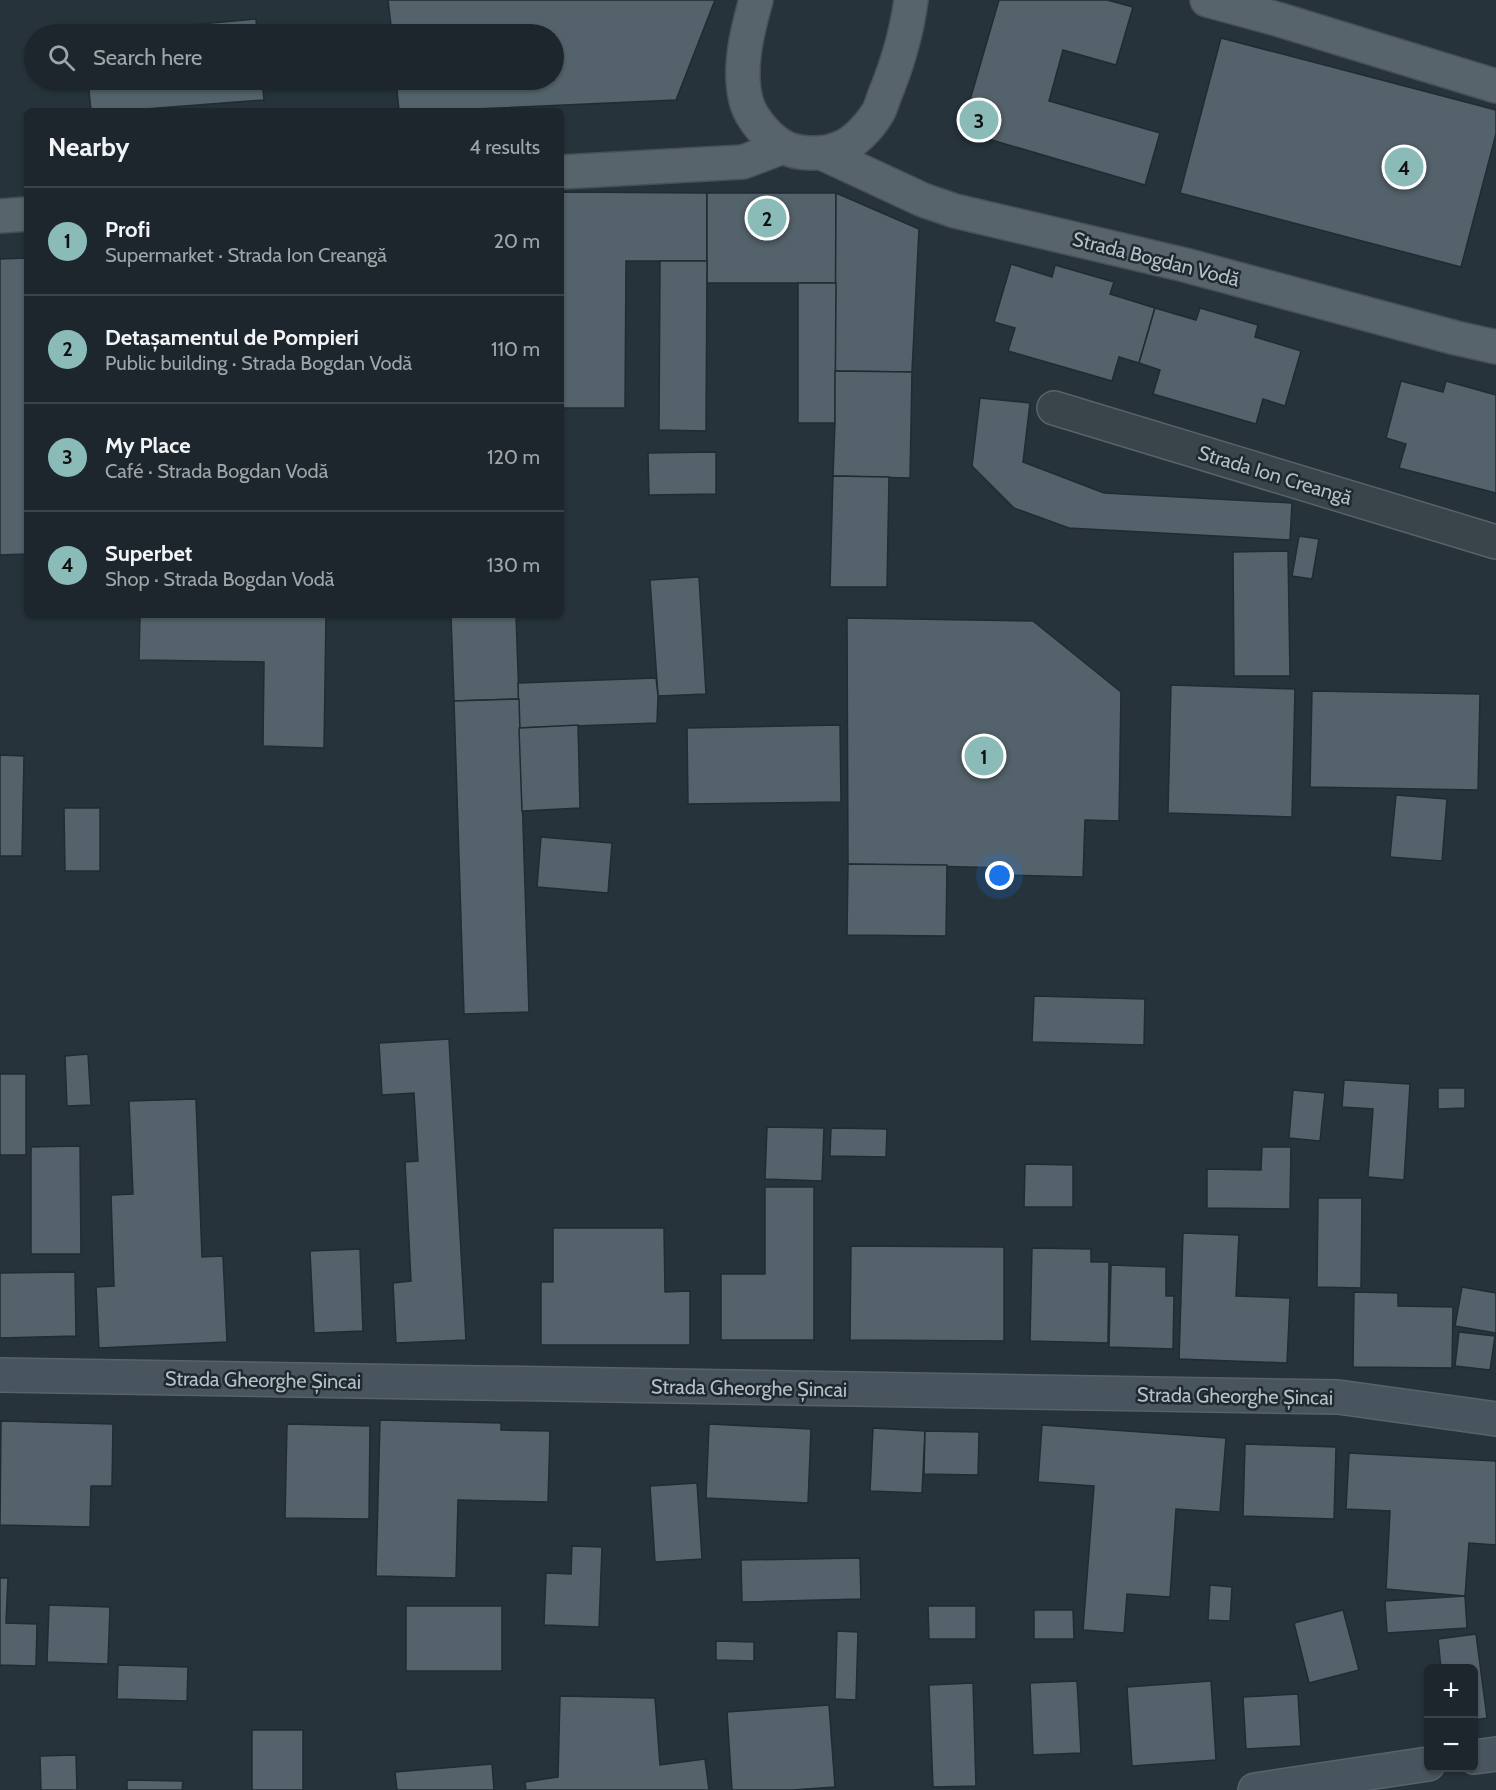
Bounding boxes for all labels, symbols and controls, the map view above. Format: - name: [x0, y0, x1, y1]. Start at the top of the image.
- search box: [24, 24, 564, 90]
- icon: search: [45, 41, 78, 74]
- text: Search here: [93, 44, 202, 71]
- pin: 3: [960, 98, 998, 142]
- text: Nearby: [48, 131, 129, 163]
- text: 4 results: [469, 135, 540, 159]
- pin: 4: [1384, 144, 1424, 190]
- pin: 2: [748, 196, 786, 240]
- text: Profi: [105, 216, 150, 243]
- street label: Strada Bogdan Vodă: [1070, 227, 1242, 291]
- text: 1: [64, 229, 71, 253]
- text: 20 m: [494, 229, 540, 253]
- text: Supermarket · Strada Ion Creangă: [105, 243, 387, 267]
- text: Detașamentul de Pompieri: [105, 324, 359, 351]
- text: 2: [62, 337, 73, 361]
- text: 110 m: [491, 337, 540, 361]
- text: Public building · Strada Bogdan Vodă: [105, 351, 412, 375]
- text: My Place: [105, 432, 191, 459]
- street label: Strada Ion Creangă: [1195, 440, 1355, 510]
- text: 3: [62, 445, 73, 469]
- text: 120 m: [487, 445, 540, 469]
- text: Café · Strada Bogdan Vodă: [105, 459, 328, 483]
- text: Superbet: [105, 540, 192, 567]
- text: 4: [61, 553, 74, 577]
- text: 130 m: [487, 553, 540, 577]
- text: Shop · Strada Bogdan Vodă: [105, 567, 334, 591]
- pin: 1: [964, 734, 1004, 778]
- your location: [985, 861, 1014, 890]
- street label: Strada Gheorghe Șincai: [165, 1366, 361, 1395]
- street label: Strada Gheorghe Șincai: [651, 1374, 847, 1403]
- street label: Strada Gheorghe Șincai: [1137, 1382, 1333, 1411]
- map controls: [1424, 1664, 1478, 1772]
- button: +: [1424, 1664, 1478, 1718]
- button: −: [1424, 1718, 1478, 1772]

